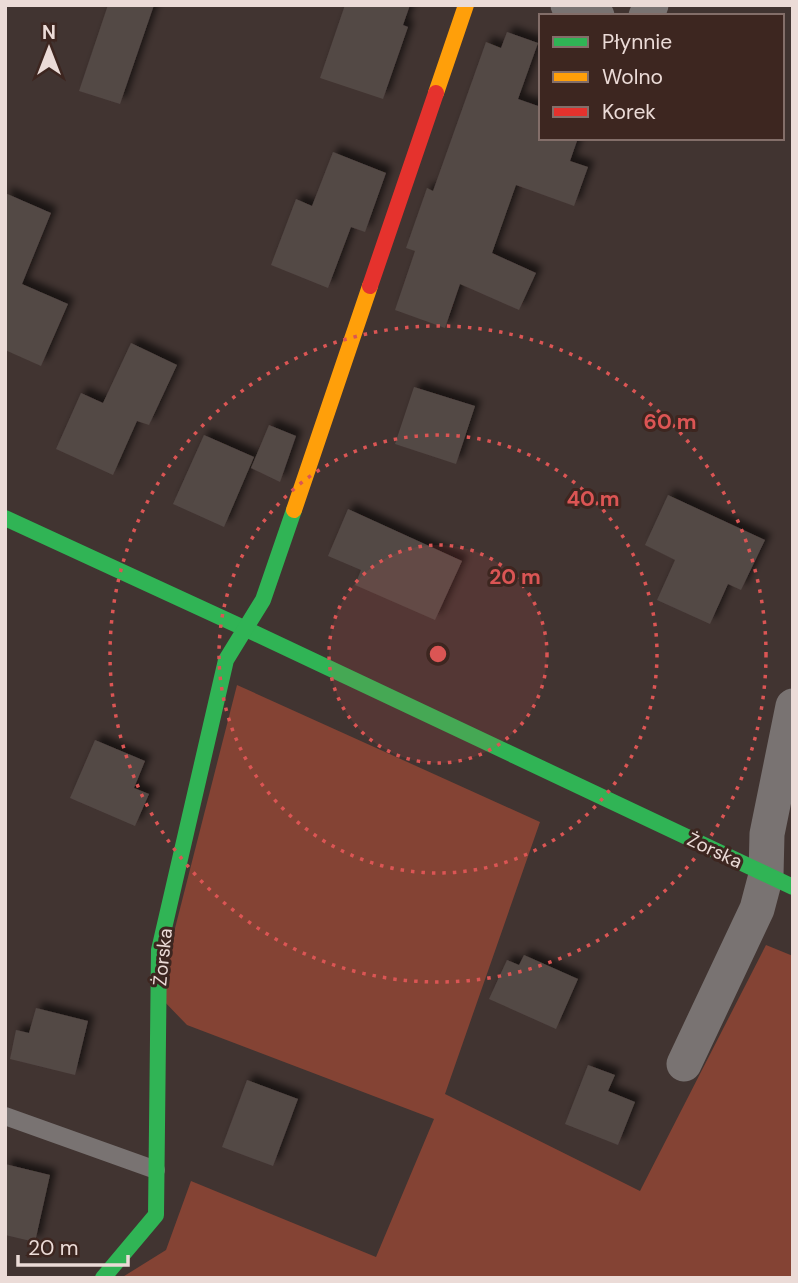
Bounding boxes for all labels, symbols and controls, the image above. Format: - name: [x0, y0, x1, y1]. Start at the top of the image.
- north arrow: [14, 14, 84, 84]
- legend: [539, 14, 784, 140]
- text: N: [42, 20, 56, 45]
- text: Płynnie: [602, 28, 672, 56]
- text: Wolno: [602, 63, 663, 91]
- text: Korek: [602, 98, 656, 126]
- text: 60 m: [644, 408, 696, 436]
- text: 40 m: [566, 485, 620, 513]
- text: 20 m: [489, 563, 541, 591]
- centre of rings: [426, 642, 450, 666]
- street label: Żorska: [683, 827, 746, 874]
- street label: Żorska: [147, 927, 178, 987]
- scale bar: [18, 1224, 128, 1268]
- text: 20 m: [28, 1234, 79, 1262]

